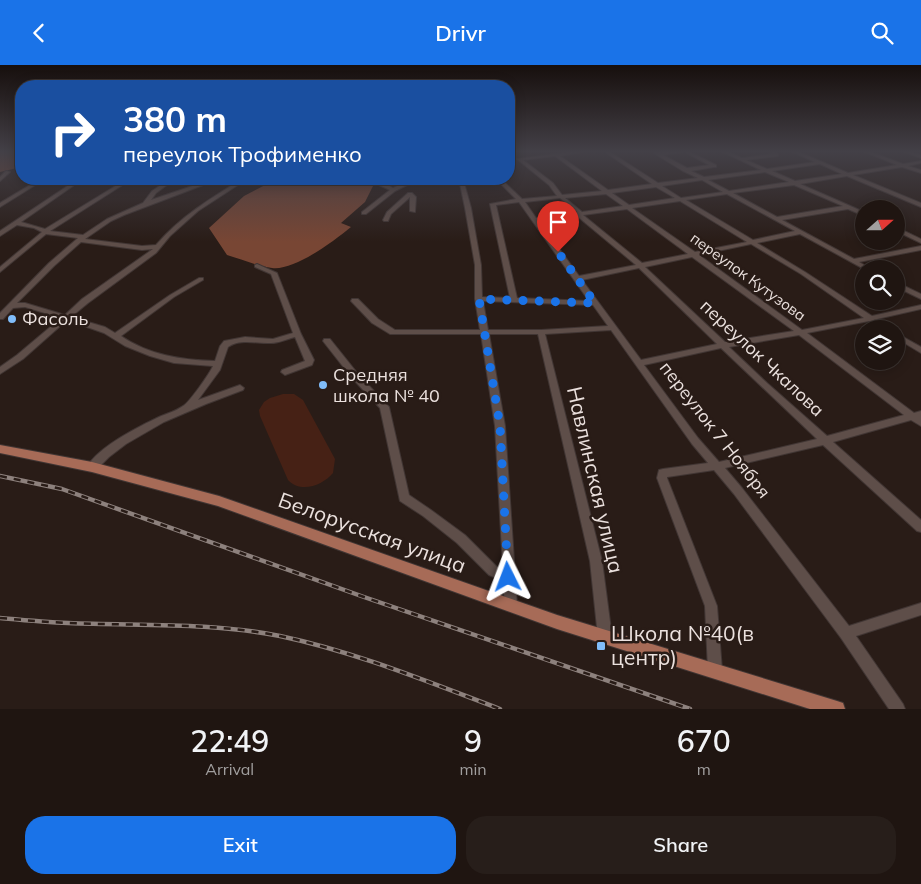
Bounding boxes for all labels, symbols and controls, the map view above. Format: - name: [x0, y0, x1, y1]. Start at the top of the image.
- icon: back: [25, 19, 53, 47]
- text: Drivr: [435, 19, 486, 47]
- icon: search: [868, 19, 896, 47]
- text: 380 m: [123, 97, 227, 141]
- icon: right: [40, 100, 105, 165]
- text: переулок Трофименко: [123, 140, 362, 168]
- north arrow: [855, 200, 905, 250]
- map controls: [855, 200, 905, 370]
- pin: [537, 201, 579, 252]
- icon: arrive: [544, 208, 572, 236]
- street label: переулок Кутузова: [687, 228, 810, 325]
- button: search: [855, 260, 905, 310]
- street label: переулок Чкалова: [696, 294, 829, 421]
- place label: Фасоль: [22, 307, 89, 330]
- marker: Фасоль: [6, 313, 18, 325]
- button: layers: [855, 320, 905, 370]
- street label: переулок 7 Ноября: [655, 357, 776, 503]
- place label: Средняя школа № 40: [333, 363, 440, 407]
- marker: Средняя школа № 40: [317, 379, 329, 391]
- street label: Навлинская улица: [562, 384, 630, 576]
- street label: Белорусская улица: [275, 486, 470, 578]
- position arrow: [481, 550, 533, 602]
- place label: Школа №40(в центр): [611, 620, 754, 670]
- marker: Школа №40(в центр): [595, 640, 607, 652]
- text: 22:49: [190, 722, 269, 760]
- text: 9: [464, 722, 482, 760]
- text: 670: [677, 722, 731, 760]
- text: Arrival: [205, 759, 254, 779]
- text: min: [459, 759, 487, 779]
- text: m: [697, 759, 711, 779]
- button: Exit: [25, 816, 456, 874]
- button: Share: [466, 816, 896, 874]

